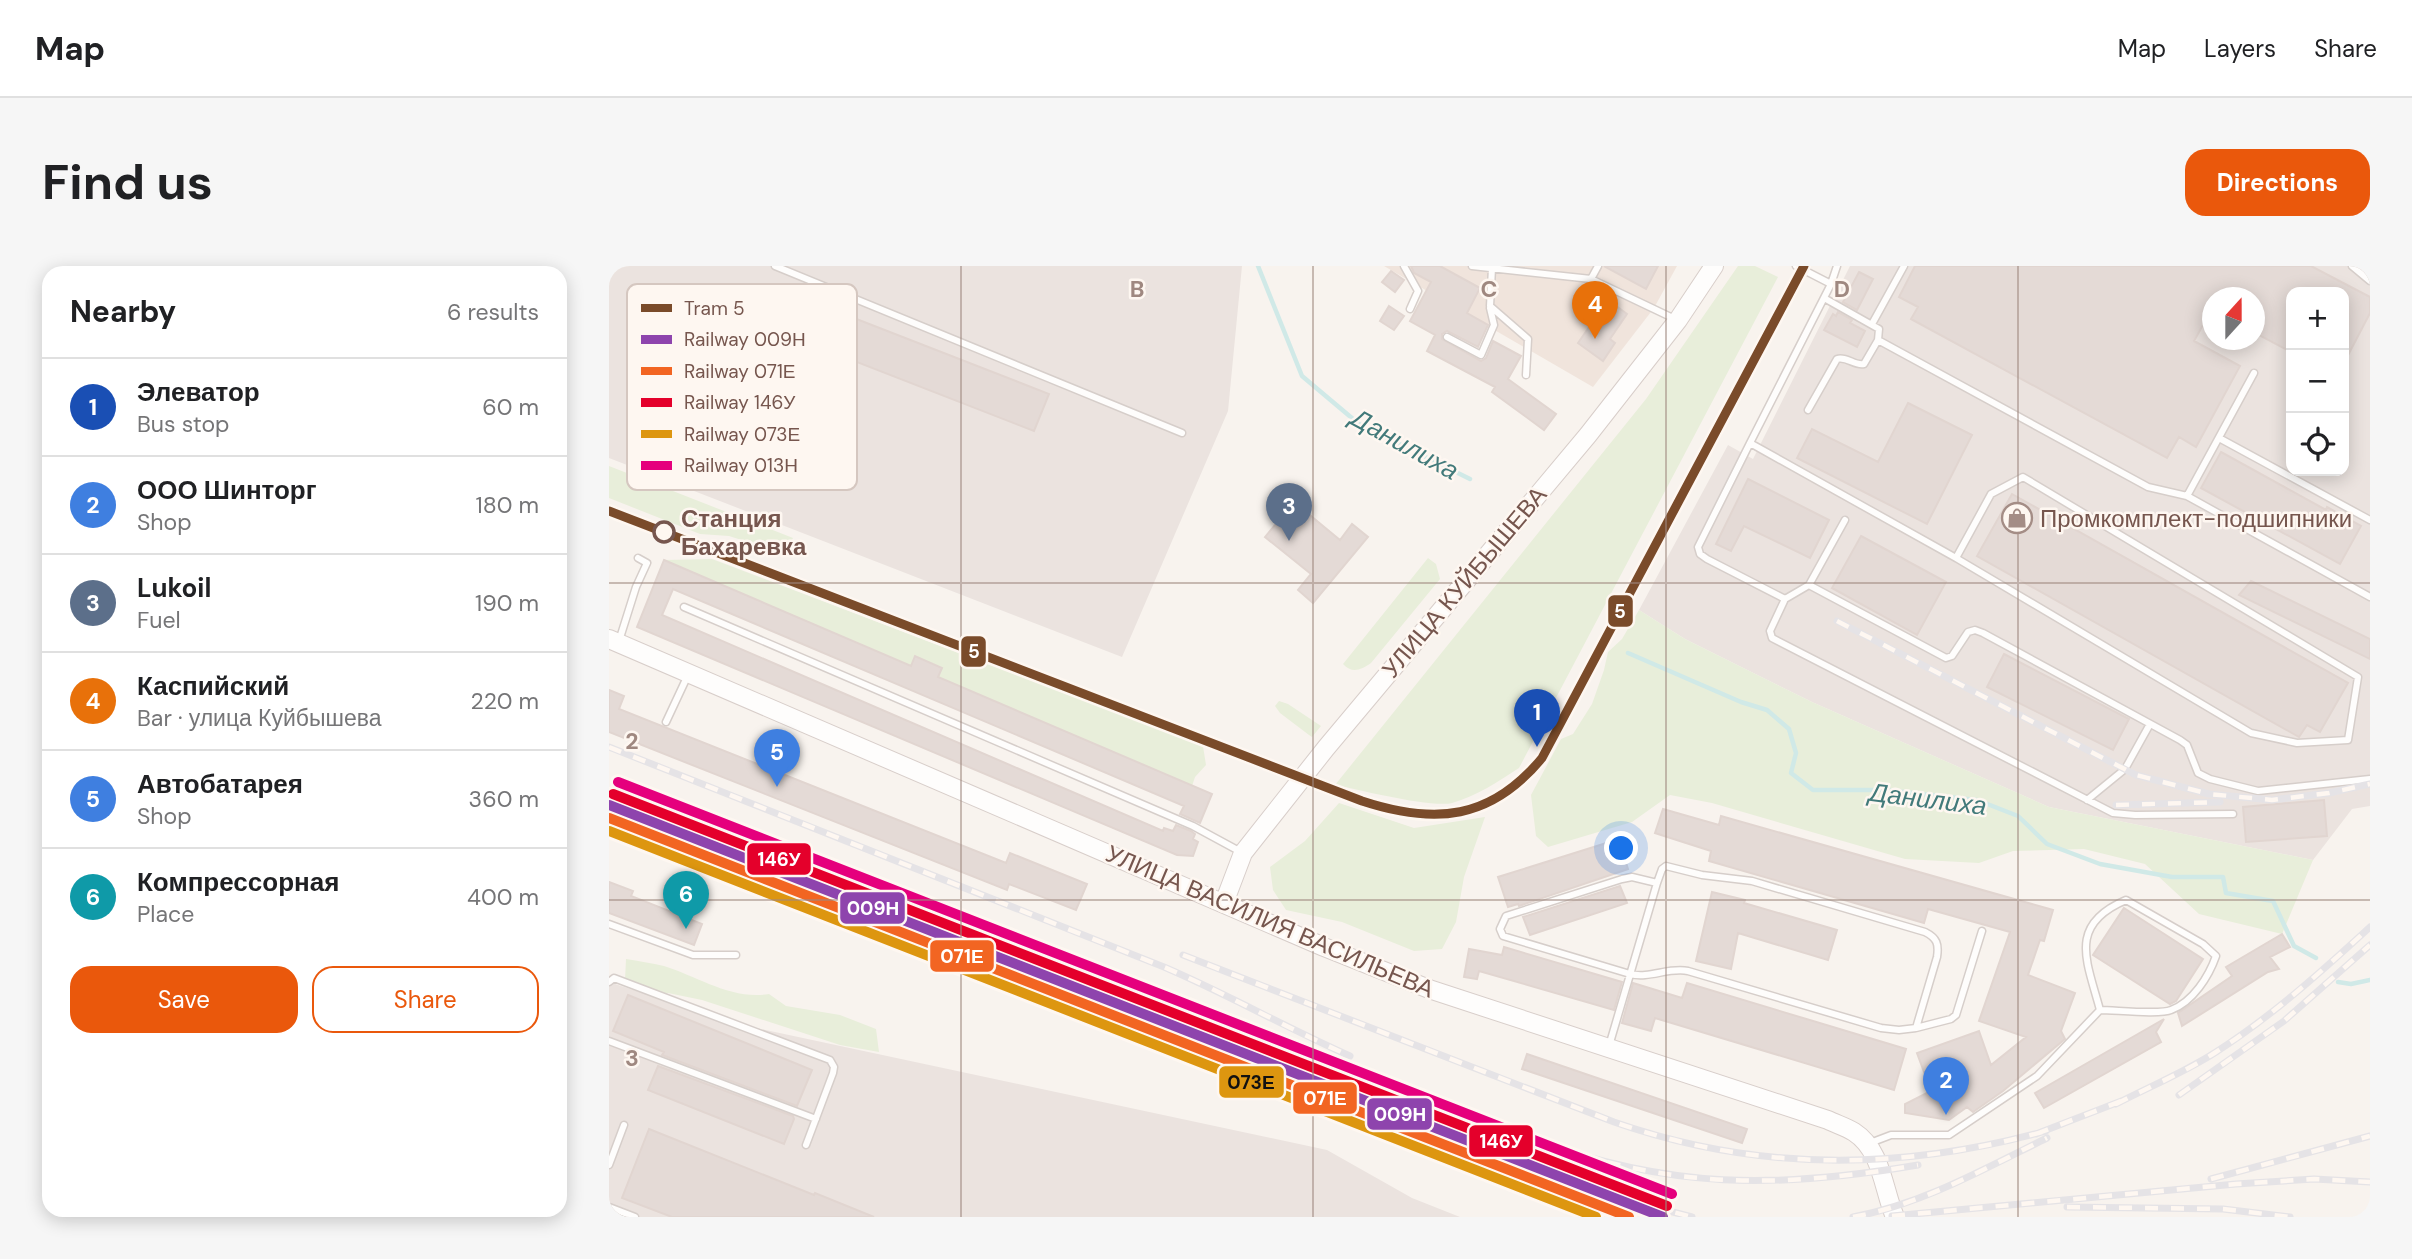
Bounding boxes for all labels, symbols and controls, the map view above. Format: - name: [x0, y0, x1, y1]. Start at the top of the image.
- text: Map: [35, 27, 105, 70]
- text: Map: [2118, 33, 2166, 64]
- text: Layers: [2204, 33, 2276, 64]
- text: Share: [2314, 33, 2377, 64]
- button: Directions: [2185, 149, 2370, 216]
- text: Find us: [42, 150, 213, 214]
- text: B: [1130, 274, 1144, 304]
- text: C: [1481, 274, 1497, 304]
- text: D: [1834, 274, 1850, 304]
- pin: 4: [1572, 281, 1618, 339]
- legend: [627, 284, 857, 490]
- north arrow: [2202, 287, 2265, 350]
- map controls: [2286, 287, 2349, 476]
- button: +: [2286, 287, 2349, 350]
- text: Nearby: [70, 292, 176, 331]
- text: Tram 5: [684, 296, 745, 321]
- text: 6 results: [447, 297, 539, 327]
- text: Railway 009Н: [684, 327, 806, 352]
- button: −: [2286, 350, 2349, 413]
- text: Railway 071Е: [684, 359, 796, 384]
- text: Элеватор: [137, 375, 260, 409]
- text: Railway 146У: [684, 390, 796, 415]
- text: 1: [89, 392, 97, 422]
- text: 60 m: [482, 392, 539, 422]
- water label: Данилиха: [1343, 399, 1465, 487]
- text: Bus stop: [137, 409, 229, 439]
- button: locate: [2286, 413, 2349, 476]
- text: Railway 073Е: [684, 422, 800, 447]
- text: Railway 013Н: [684, 453, 798, 478]
- text: ООО Шинторг: [137, 473, 317, 507]
- street label: УЛИЦА КУЙБЫШЕВА: [1375, 480, 1553, 684]
- pin: 3: [1266, 483, 1312, 541]
- text: 2: [86, 490, 100, 520]
- text: 180 m: [475, 490, 539, 520]
- shop icon: Промкомплект-подшипники: [2000, 501, 2034, 535]
- place label: Станция Бахаревка: [681, 503, 807, 562]
- place label: Промкомплект-подшипники: [2040, 503, 2352, 534]
- text: Shop: [137, 507, 192, 537]
- marker: Станция Бахаревка: [653, 521, 675, 543]
- text: Lukoil: [137, 571, 211, 605]
- text: 3: [86, 588, 100, 618]
- text: 190 m: [475, 588, 539, 618]
- line badge: 5: [1607, 594, 1634, 628]
- text: 5: [1614, 599, 1626, 624]
- text: Fuel: [137, 605, 181, 635]
- line badge: 5: [960, 635, 987, 668]
- text: 5: [968, 639, 980, 664]
- text: Каспийский: [137, 669, 289, 703]
- text: 4: [86, 686, 100, 716]
- text: 220 m: [470, 686, 539, 716]
- pin: 1: [1514, 689, 1560, 747]
- text: Bar · улица Куйбышева: [137, 703, 381, 733]
- text: 2: [625, 726, 639, 756]
- pin: 5: [754, 729, 800, 787]
- text: Автобатарея: [137, 767, 303, 801]
- water label: Данилиха: [1864, 775, 1989, 823]
- text: 5: [86, 784, 100, 814]
- text: 360 m: [469, 784, 539, 814]
- text: Shop: [137, 801, 192, 831]
- your location: [1604, 831, 1638, 865]
- street label: УЛИЦА ВАСИЛИЯ ВАСИЛЬЕВА: [1101, 838, 1439, 1004]
- line badge: 146У: [746, 842, 812, 876]
- text: 146У: [757, 847, 801, 872]
- text: Компрессорная: [137, 865, 339, 899]
- pin: 6: [663, 871, 709, 929]
- text: 6: [86, 882, 100, 912]
- text: 400 m: [467, 882, 539, 912]
- line badge: 009Н: [839, 891, 906, 925]
- text: 009Н: [847, 896, 899, 921]
- text: Place: [137, 899, 194, 929]
- line badge: 071Е: [929, 939, 995, 973]
- text: 071Е: [940, 944, 984, 969]
- button: Save: [70, 966, 298, 1033]
- button: Share: [312, 966, 539, 1033]
- text: 3: [625, 1043, 639, 1073]
- pin: 2: [1923, 1057, 1969, 1115]
- line badge: 073Е: [1218, 1065, 1285, 1099]
- text: 073Е: [1227, 1070, 1275, 1095]
- line badge: 071Е: [1292, 1081, 1358, 1115]
- text: 071Е: [1303, 1086, 1347, 1111]
- line badge: 009Н: [1366, 1097, 1433, 1131]
- text: 009Н: [1374, 1102, 1426, 1127]
- line badge: 146У: [1468, 1124, 1534, 1158]
- text: 146У: [1479, 1129, 1523, 1154]

